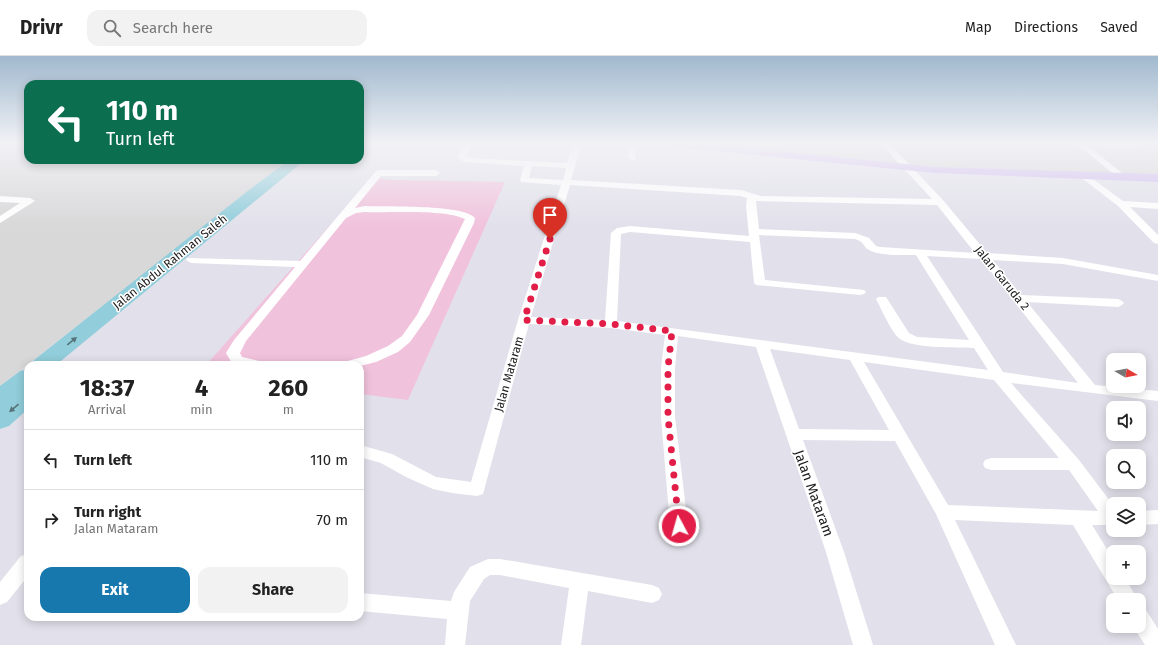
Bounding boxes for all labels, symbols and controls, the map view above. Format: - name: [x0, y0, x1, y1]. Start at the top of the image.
- search box: [87, 10, 367, 46]
- text: Drivr: [20, 16, 63, 39]
- icon: search: [101, 17, 123, 39]
- text: Search here: [133, 19, 213, 37]
- text: Map: [965, 19, 992, 36]
- text: Directions: [1014, 19, 1078, 36]
- text: Saved: [1100, 19, 1138, 36]
- text: 110 m: [106, 94, 178, 127]
- icon: left: [40, 96, 92, 148]
- text: Turn left: [106, 128, 175, 150]
- pin: [533, 198, 567, 239]
- icon: arrive: [539, 204, 561, 226]
- street label: Jalan Abdul Rahman Saleh: [110, 212, 230, 312]
- street label: Jalan Garuda 2: [972, 243, 1032, 313]
- street label: Jalan Mataram: [492, 335, 526, 413]
- one-way arrow: [67, 336, 78, 345]
- north arrow: [1106, 353, 1146, 393]
- map controls: [1106, 353, 1146, 633]
- text: 18:37: [80, 374, 135, 402]
- text: 4: [195, 374, 208, 402]
- text: 260: [268, 374, 308, 402]
- button: sound: [1106, 401, 1146, 441]
- text: Arrival: [88, 402, 126, 417]
- text: min: [190, 402, 213, 417]
- text: m: [283, 402, 294, 417]
- one-way arrow: [9, 403, 19, 412]
- street label: Jalan Mataram: [790, 448, 837, 539]
- icon: left: [40, 449, 62, 471]
- button: search: [1106, 449, 1146, 489]
- text: Turn left: [74, 451, 132, 469]
- text: 110 m: [310, 451, 348, 469]
- button: layers: [1106, 497, 1146, 537]
- text: Turn right: [74, 503, 141, 521]
- position arrow: [658, 505, 700, 547]
- icon: right: [40, 509, 62, 531]
- text: 70 m: [316, 511, 348, 529]
- text: Jalan Mataram: [74, 521, 158, 536]
- button: +: [1106, 545, 1146, 585]
- button: Exit: [40, 567, 190, 613]
- button: Share: [198, 567, 348, 613]
- button: −: [1106, 593, 1146, 633]

